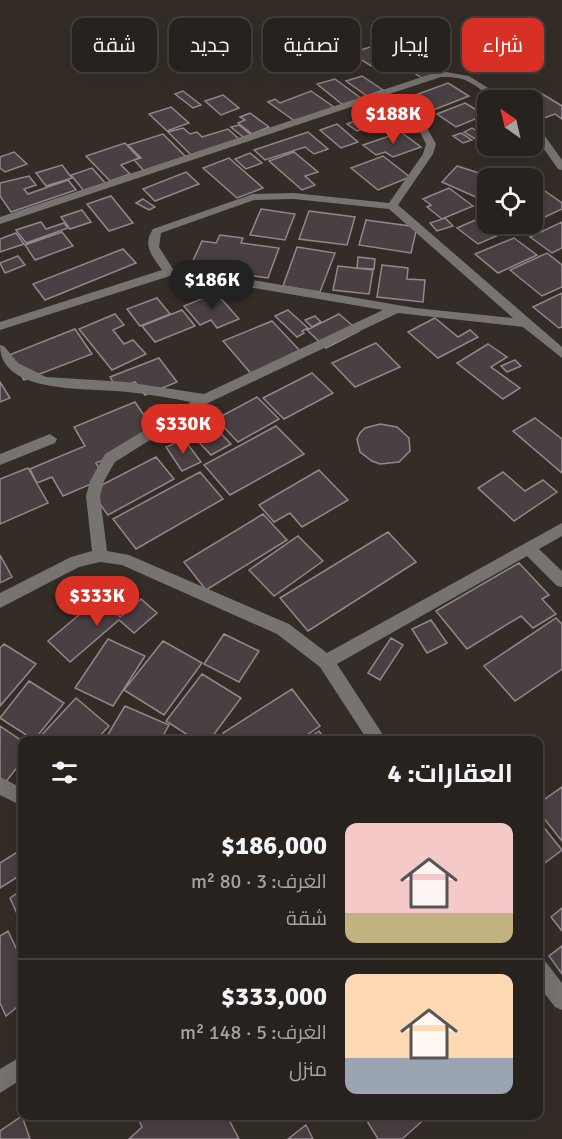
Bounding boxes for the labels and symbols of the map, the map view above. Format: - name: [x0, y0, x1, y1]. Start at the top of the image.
- north arrow: [477, 90, 543, 156]
- pin: $188K: [351, 94, 435, 145]
- pin: $186K: [170, 260, 254, 311]
- pin: $330K: [141, 404, 225, 455]
- pin: $333K: [55, 576, 139, 627]

